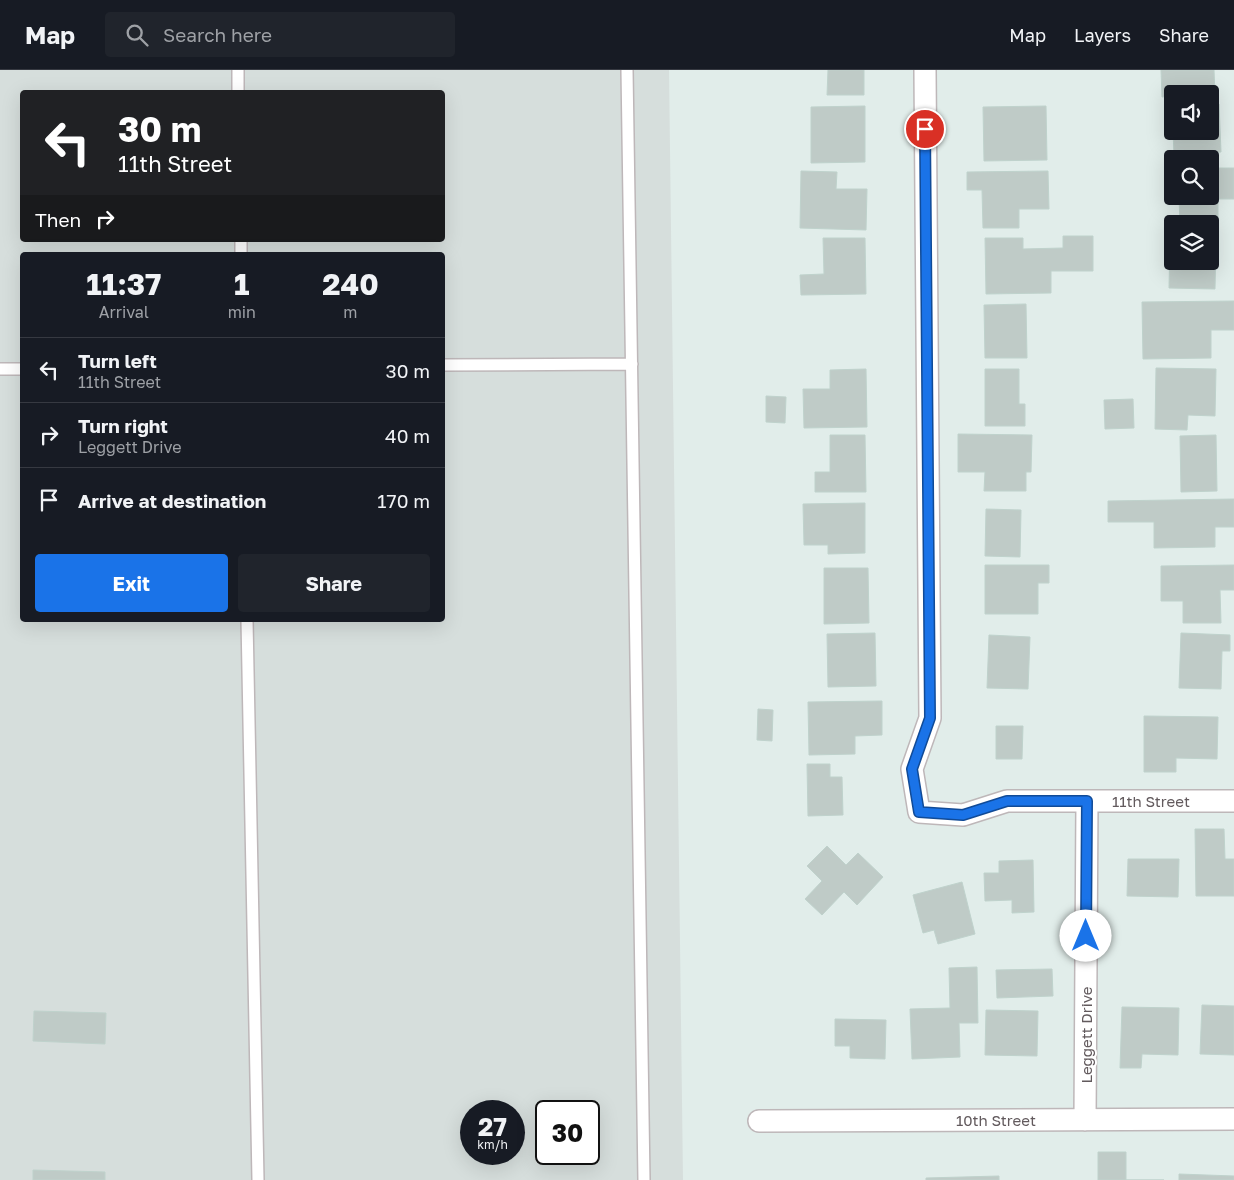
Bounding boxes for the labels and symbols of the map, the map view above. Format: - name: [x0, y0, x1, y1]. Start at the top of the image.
- pin: [904, 108, 946, 150]
- street label: 11th Street: [1112, 792, 1190, 810]
- position arrow: [1059, 909, 1111, 961]
- street label: Leggett Drive: [1077, 986, 1095, 1084]
- speed limit sign: 30: [535, 1100, 600, 1165]
- street label: 10th Street: [956, 1111, 1036, 1129]

